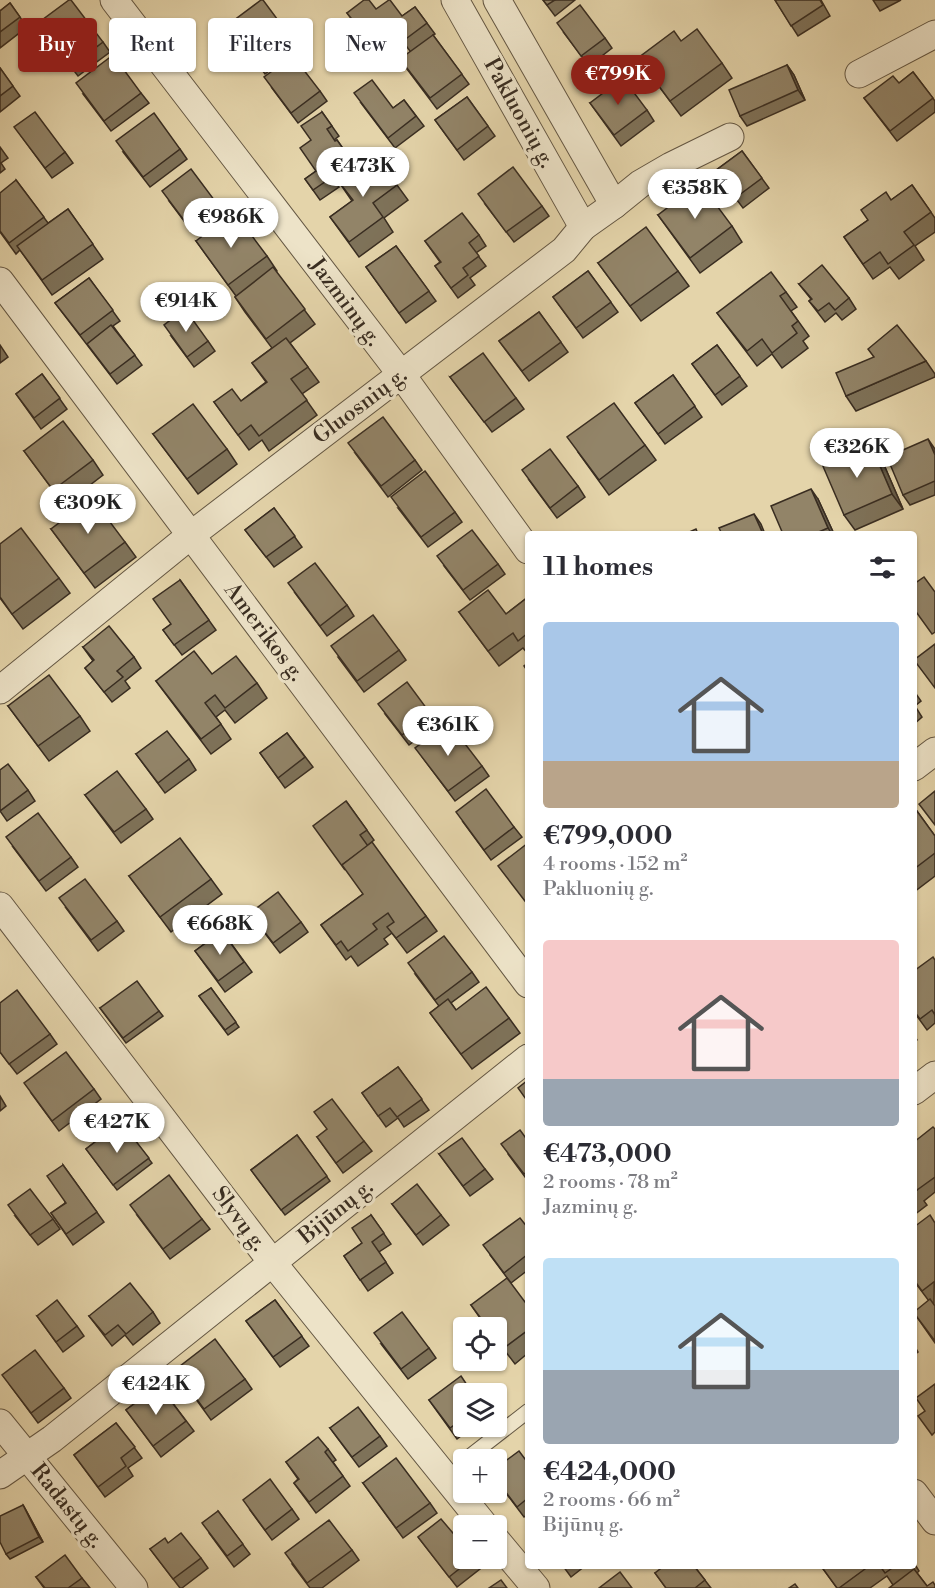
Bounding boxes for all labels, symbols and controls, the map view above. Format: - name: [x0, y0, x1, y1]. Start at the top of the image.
- chip: Buy: [18, 18, 97, 72]
- chip: Rent: [109, 18, 196, 72]
- chip: Filters: [208, 18, 313, 72]
- chip: New: [325, 18, 407, 72]
- street label: Pakluonių g.: [478, 53, 560, 173]
- pin: €799K: [576, 55, 660, 106]
- text: €799K: [585, 62, 651, 87]
- pin: €473K: [321, 147, 405, 198]
- text: €473K: [330, 154, 396, 179]
- pin: €358K: [653, 169, 737, 220]
- text: €358K: [662, 176, 728, 201]
- pin: €986K: [189, 198, 273, 249]
- text: €986K: [197, 205, 265, 230]
- street label: Jazminų g.: [302, 252, 387, 352]
- pin: €914K: [144, 282, 228, 333]
- text: €914K: [154, 289, 218, 314]
- street label: Gluosnių g.: [308, 362, 412, 450]
- pin: €326K: [815, 428, 899, 479]
- text: €326K: [824, 435, 890, 460]
- pin: €309K: [46, 484, 130, 535]
- text: €309K: [54, 491, 122, 516]
- text: 11 homes: [543, 551, 653, 583]
- icon: filters: [866, 551, 899, 584]
- street label: Amerikos g.: [218, 577, 310, 687]
- icon: home: [667, 661, 775, 769]
- pin: €361K: [406, 706, 490, 757]
- text: €361K: [417, 713, 479, 738]
- text: €799,000: [543, 820, 672, 852]
- text: 4 rooms · 152 m²: [543, 852, 687, 877]
- text: Pakluonių g.: [543, 877, 653, 902]
- pin: €668K: [178, 905, 262, 956]
- text: €668K: [186, 912, 254, 937]
- icon: home: [667, 979, 775, 1087]
- pin: €427K: [75, 1103, 159, 1154]
- text: €427K: [84, 1110, 150, 1135]
- text: €473,000: [543, 1138, 672, 1170]
- text: 2 rooms · 78 m²: [543, 1170, 678, 1195]
- street label: Bijūnų g.: [292, 1174, 379, 1251]
- street label: Slyvų g.: [206, 1181, 272, 1257]
- text: Jazminų g.: [543, 1195, 637, 1220]
- icon: home: [667, 1297, 775, 1405]
- map controls: [453, 1317, 507, 1569]
- button: locate: [453, 1317, 507, 1371]
- pin: €424K: [114, 1365, 198, 1416]
- text: €424K: [122, 1372, 190, 1397]
- button: layers: [453, 1383, 507, 1437]
- button: +: [453, 1449, 507, 1503]
- text: €424,000: [543, 1456, 676, 1488]
- street label: Radastų g.: [25, 1458, 109, 1554]
- text: 2 rooms · 66 m²: [543, 1488, 680, 1513]
- text: Bijūnų g.: [543, 1513, 623, 1538]
- button: −: [453, 1515, 507, 1569]

